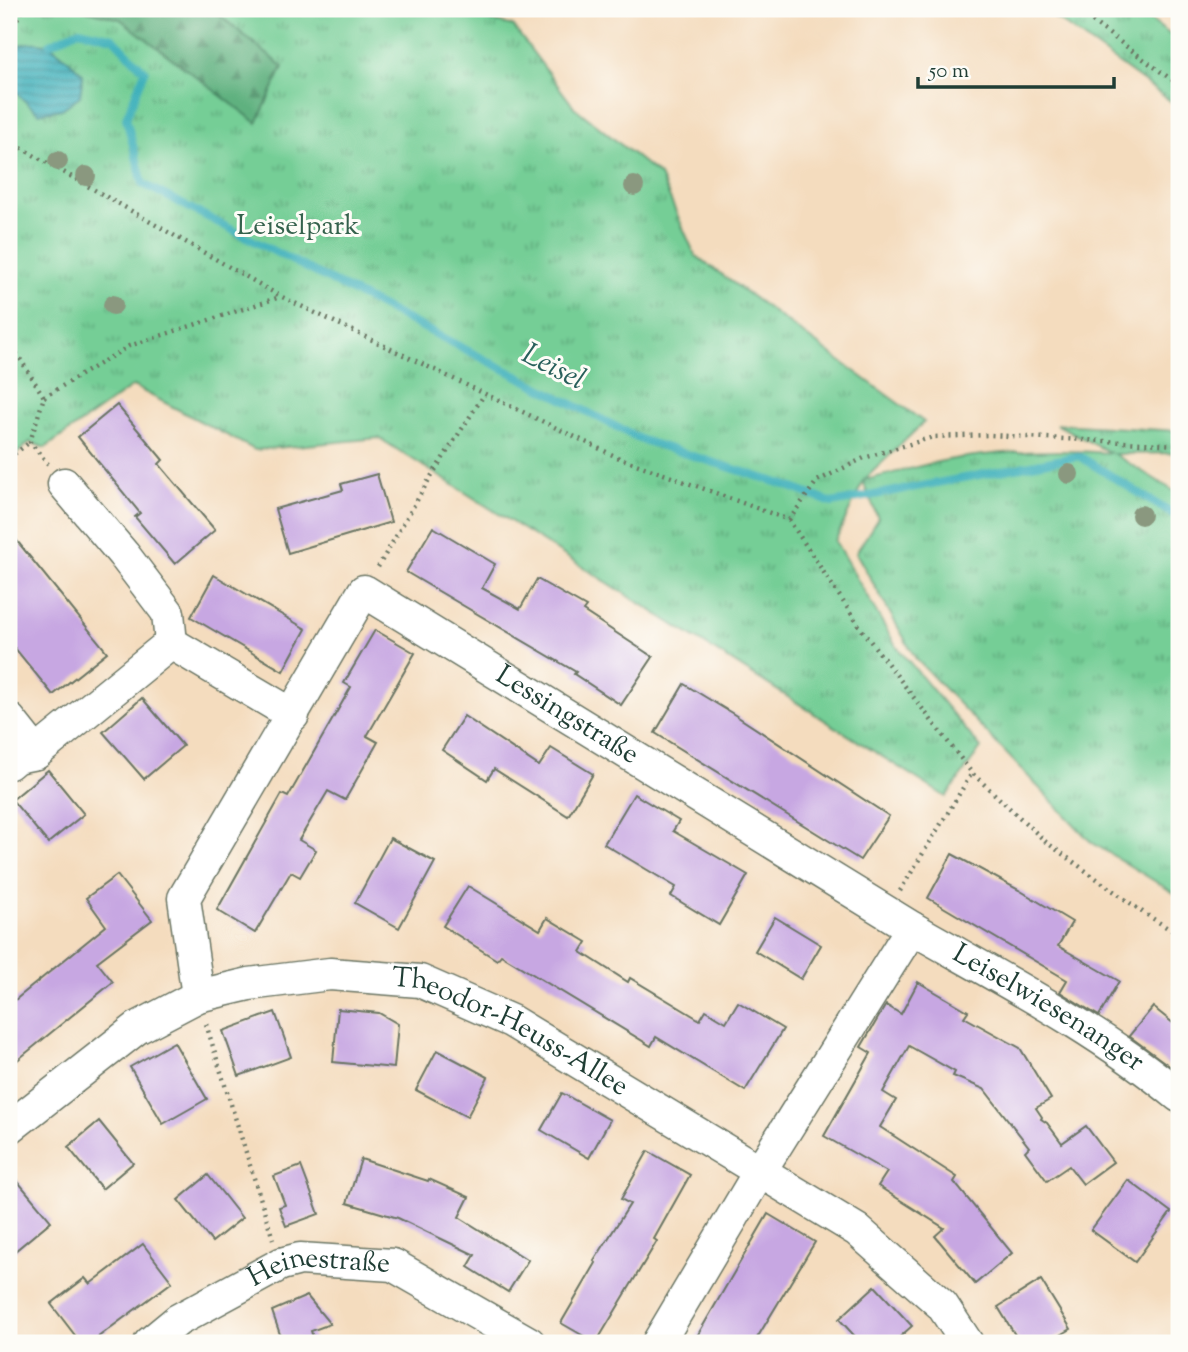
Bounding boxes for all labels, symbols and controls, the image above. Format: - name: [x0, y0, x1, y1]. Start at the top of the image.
- scale bar: [918, 46, 1114, 90]
- text: 50 m: [928, 57, 969, 87]
- park label: Leiselpark: [236, 207, 360, 247]
- water label: Leisel: [514, 334, 592, 402]
- street label: Lessingstraße: [487, 656, 646, 775]
- street label: Leiselwiesenanger: [945, 935, 1153, 1083]
- street label: Theodor-Heuss-Allee: [390, 959, 636, 1107]
- street label: Heinestraße: [241, 1238, 391, 1298]

